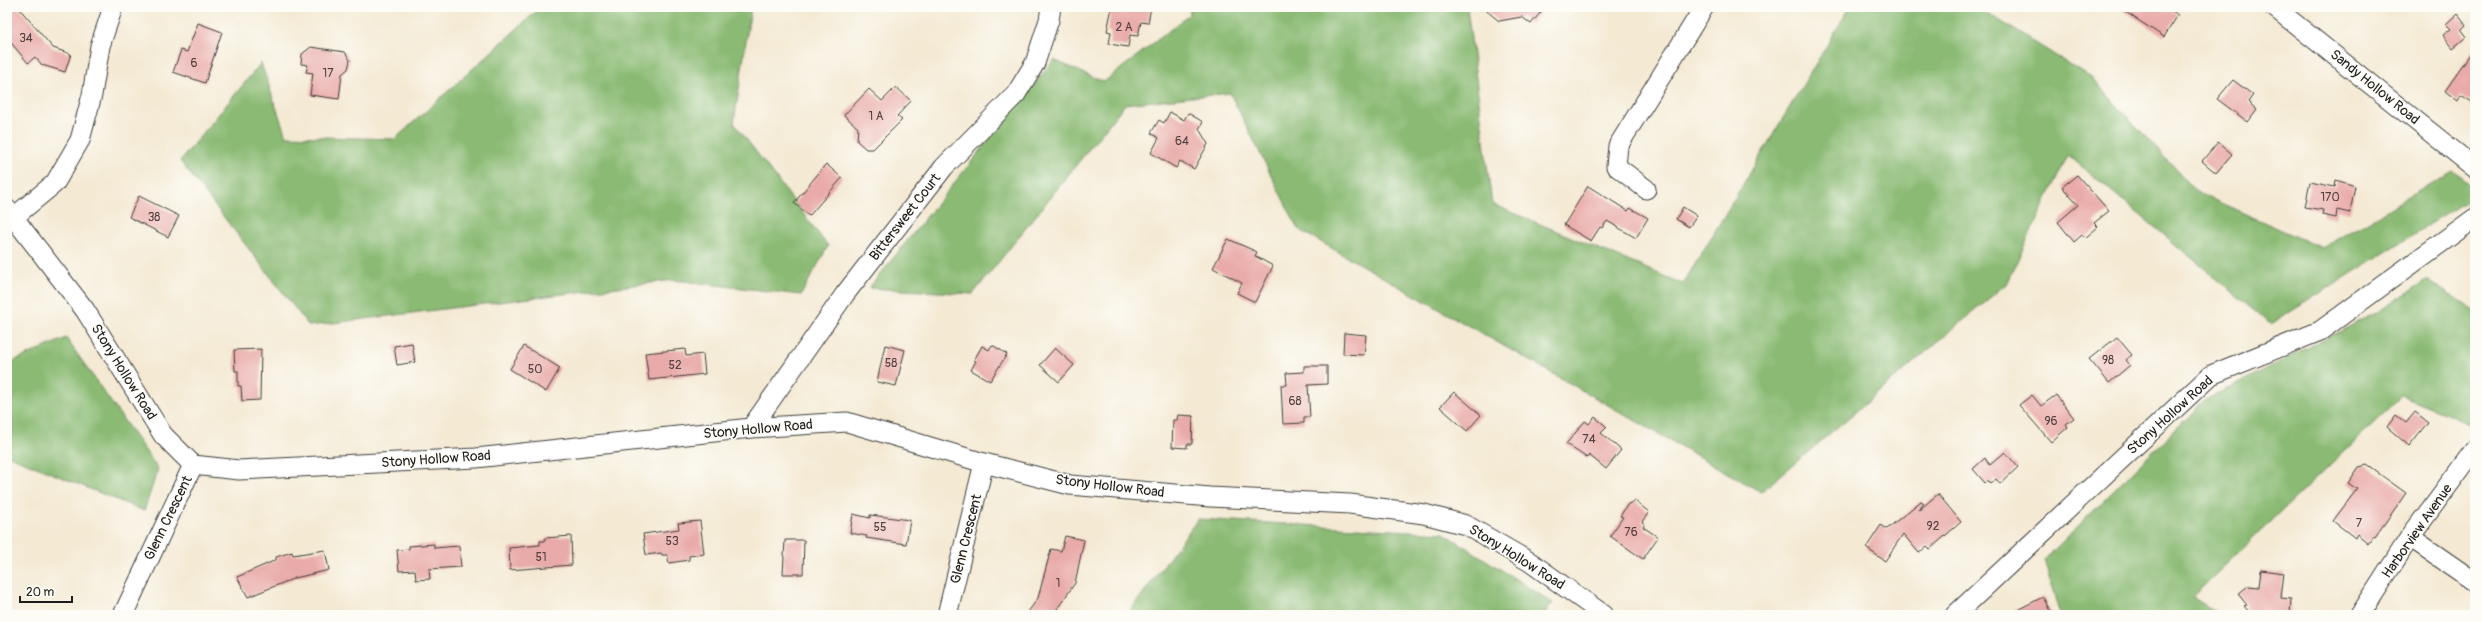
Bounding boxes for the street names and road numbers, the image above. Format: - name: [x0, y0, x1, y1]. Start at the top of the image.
- street label: Sandy Hollow Road: [2327, 46, 2423, 128]
- street label: Bittersweet Court: [866, 170, 944, 264]
- street label: Stony Hollow Road: [88, 321, 160, 423]
- street label: Stony Hollow Road: [2124, 372, 2217, 458]
- street label: Stony Hollow Road: [703, 416, 814, 442]
- street label: Stony Hollow Road: [381, 447, 491, 471]
- street label: Stony Hollow Road: [1054, 471, 1166, 501]
- street label: Glenn Crescent: [140, 473, 196, 563]
- street label: Harborview Avenue: [2378, 481, 2456, 581]
- street label: Glenn Crescent: [947, 492, 985, 586]
- street label: Stony Hollow Road: [1466, 521, 1568, 593]

